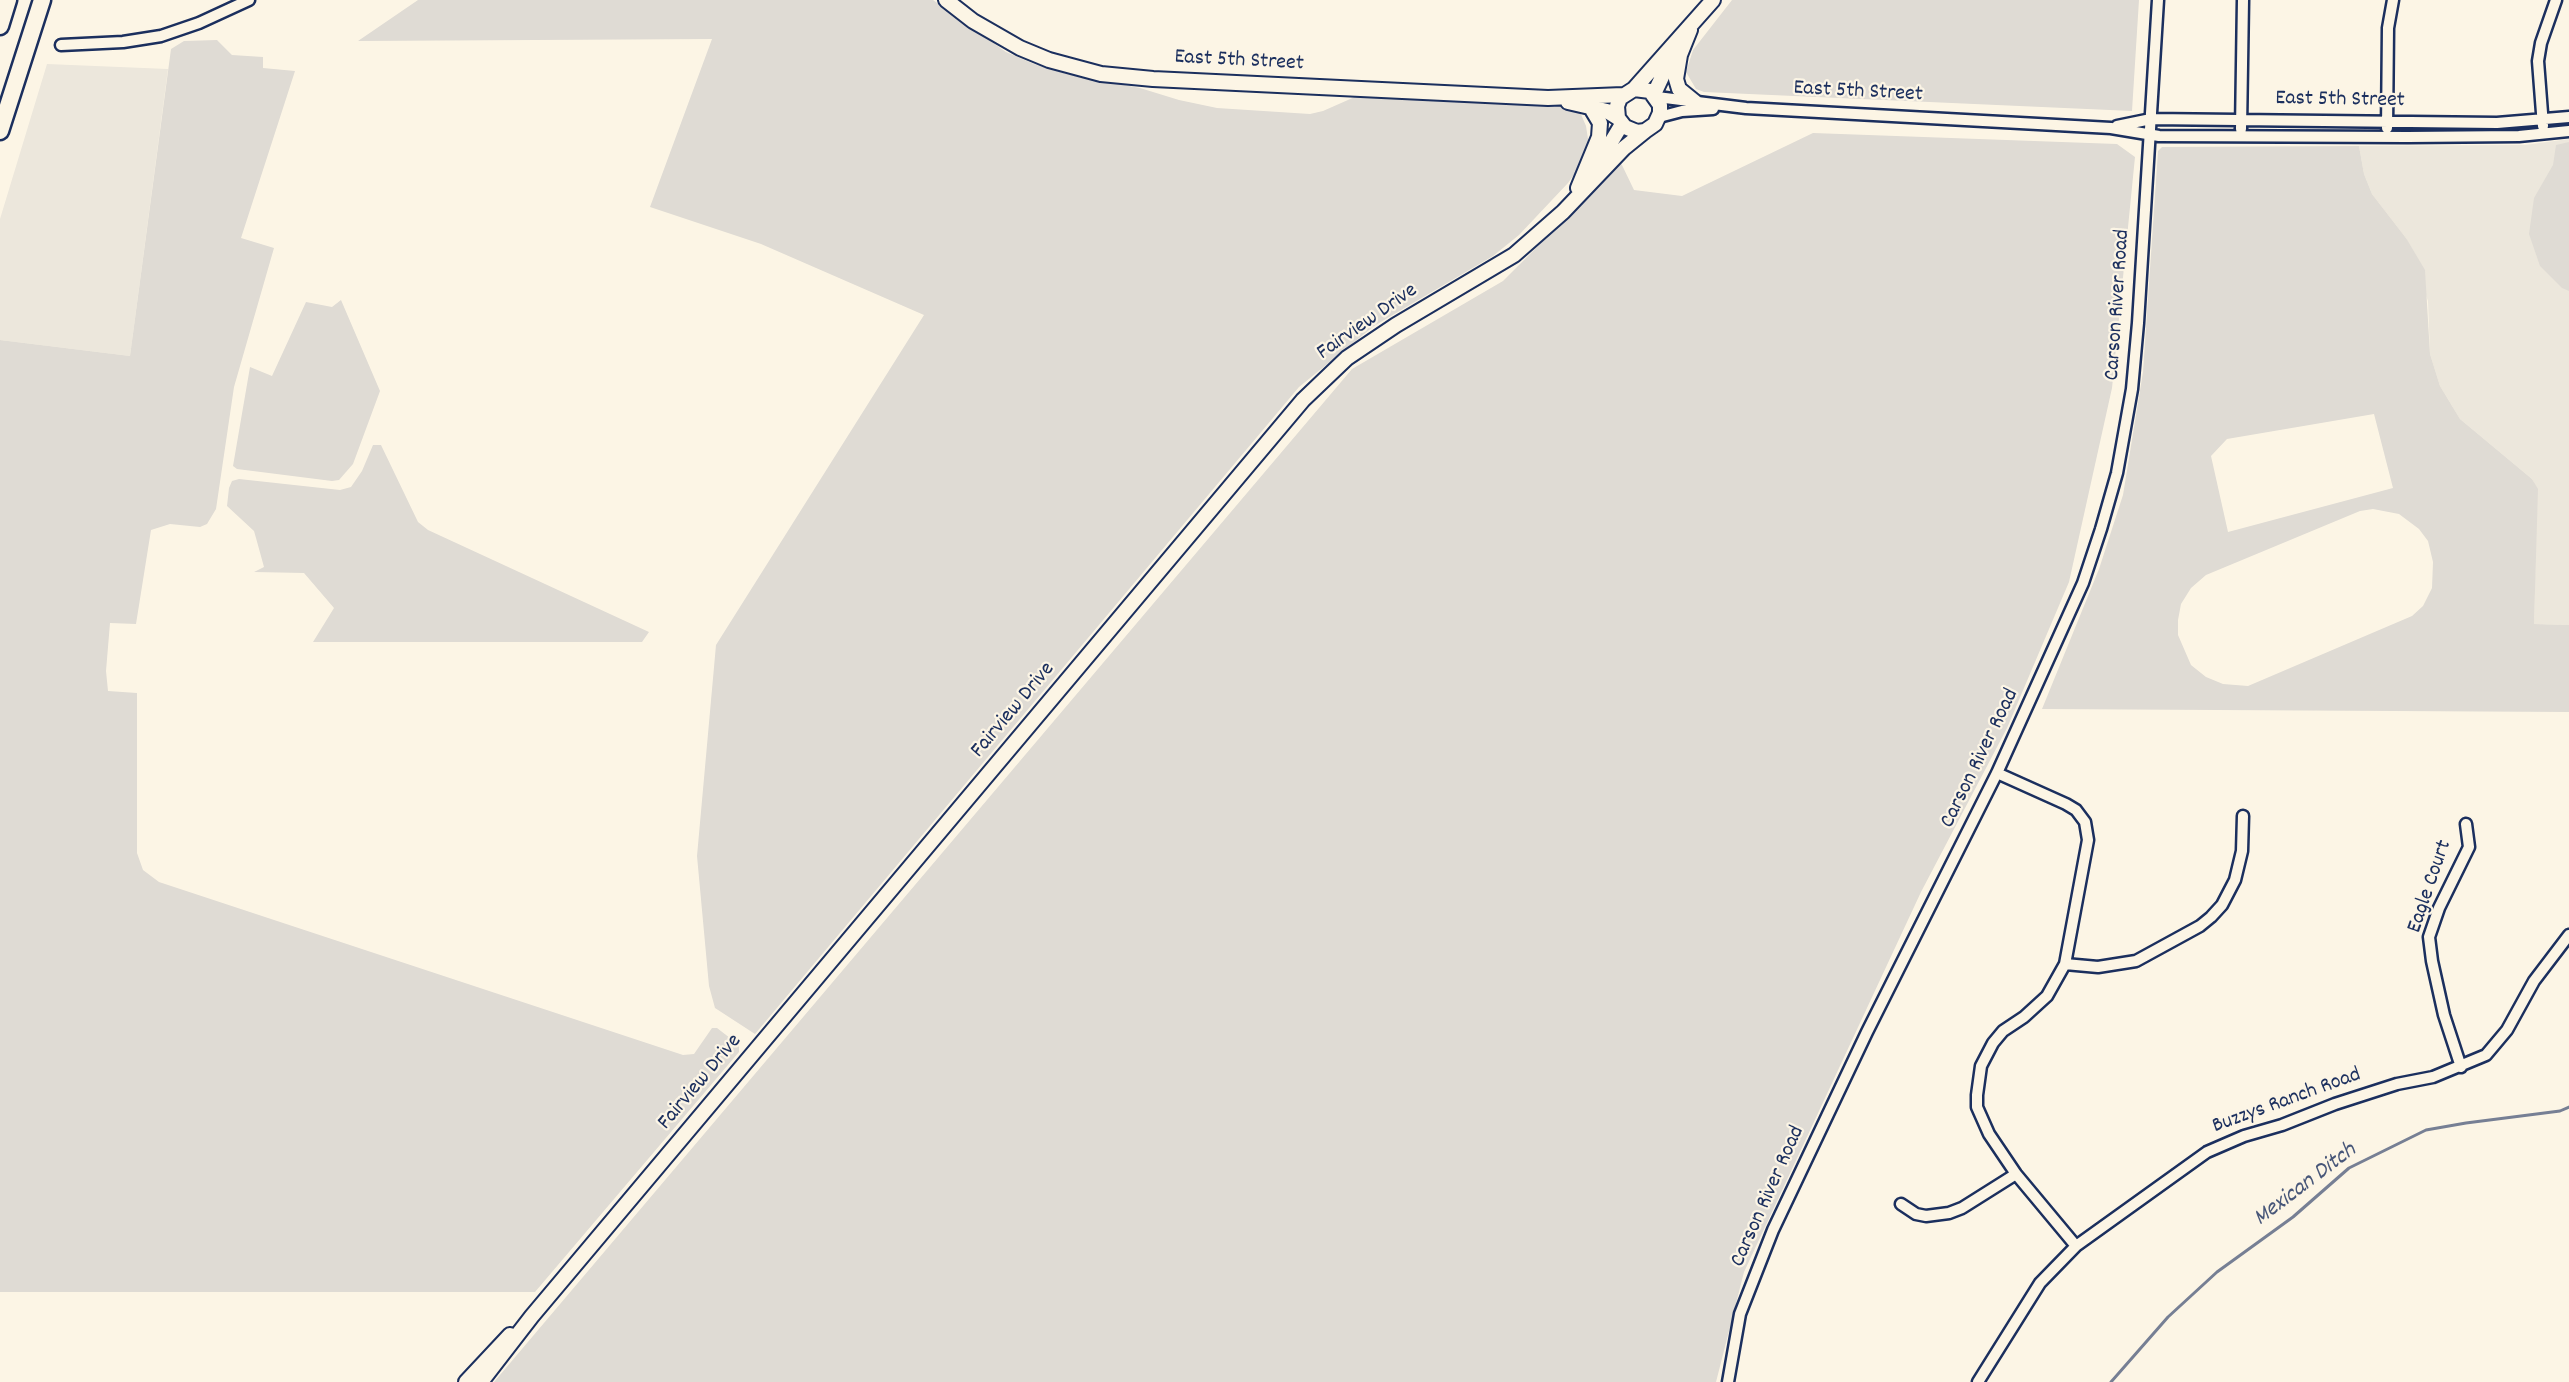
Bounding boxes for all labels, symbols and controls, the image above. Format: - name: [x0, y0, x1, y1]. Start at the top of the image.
- street label: East 5th Street: [1174, 45, 1304, 79]
- street label: East 5th Street: [1793, 76, 1923, 110]
- street label: East 5th Street: [2275, 87, 2405, 115]
- street label: Carson River Road: [2101, 228, 2137, 382]
- street label: Fairview Drive: [1313, 279, 1423, 367]
- street label: Fairview Drive: [966, 658, 1062, 764]
- street label: Carson River Road: [1936, 685, 2026, 833]
- street label: Eagle Court: [2403, 837, 2459, 937]
- street label: Fairview Drive: [653, 1030, 749, 1136]
- street label: Buzzys Ranch Road: [2209, 1063, 2365, 1141]
- street label: Carson River Road: [1726, 1122, 1812, 1272]
- water label: Mexican Ditch: [2249, 1138, 2363, 1234]

